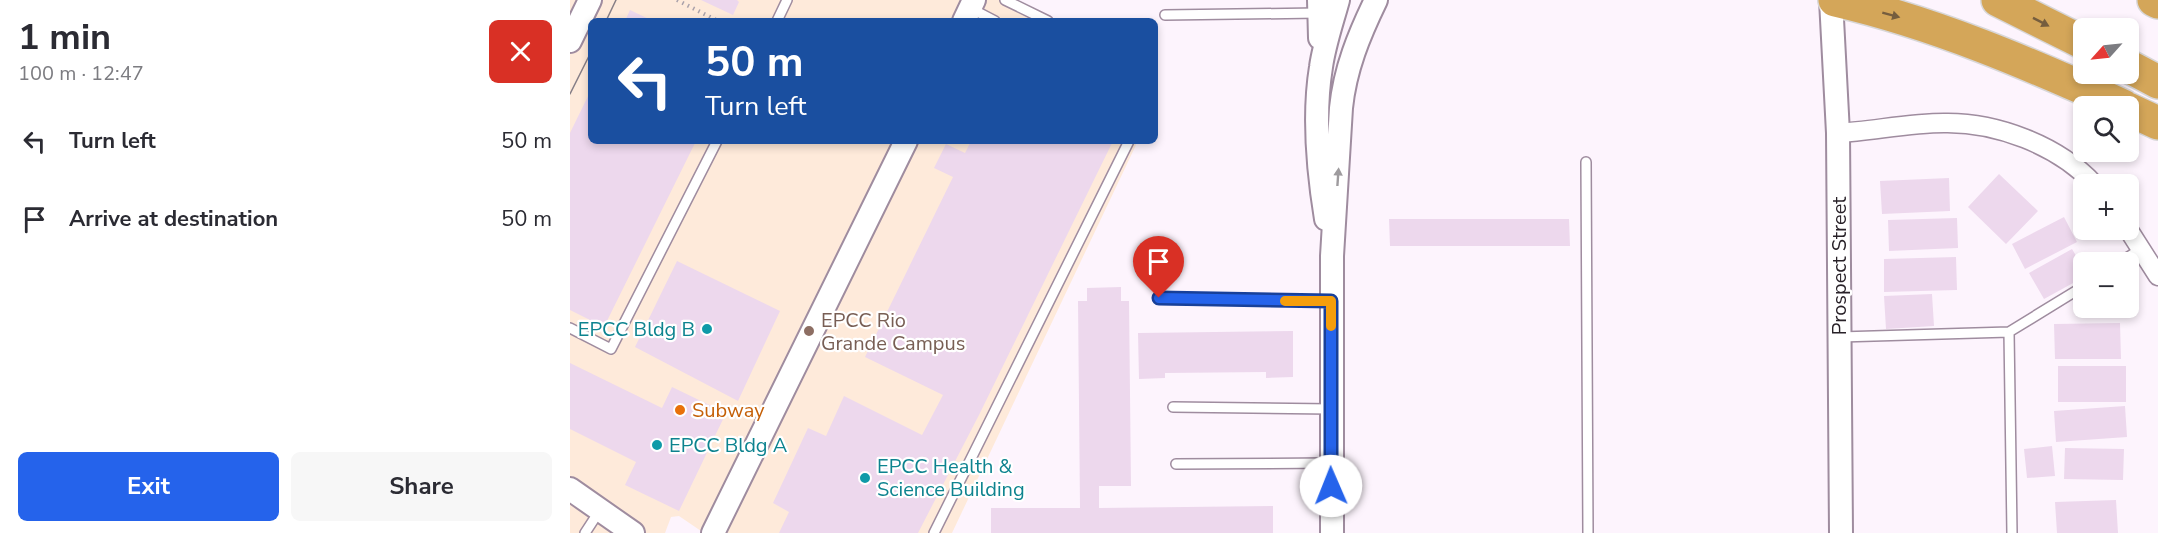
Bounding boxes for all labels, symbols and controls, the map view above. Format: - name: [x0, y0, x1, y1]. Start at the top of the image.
- one-way arrow: [1883, 11, 1901, 20]
- text: 1 min: [18, 13, 111, 62]
- one-way arrow: [2032, 17, 2049, 26]
- north arrow: [2073, 18, 2139, 84]
- map controls: [2073, 18, 2139, 318]
- button: close: [489, 20, 552, 83]
- text: 50 m: [705, 34, 804, 91]
- icon: left: [606, 42, 684, 120]
- text: 100 m · 12:47: [18, 60, 144, 87]
- text: Turn left: [705, 88, 806, 125]
- button: search: [2073, 96, 2139, 162]
- icon: left: [18, 125, 51, 158]
- text: Turn left: [69, 126, 156, 156]
- text: 50 m: [501, 126, 552, 156]
- one-way arrow: [1333, 167, 1343, 186]
- button: +: [2073, 174, 2139, 240]
- street label: Prospect Street: [1826, 196, 1853, 335]
- icon: arrive: [18, 203, 51, 236]
- text: Arrive at destination: [69, 204, 278, 234]
- text: 50 m: [501, 204, 552, 234]
- pin: [1133, 236, 1184, 298]
- icon: arrive: [1142, 245, 1175, 278]
- button: −: [2073, 252, 2139, 318]
- place label: EPCC Rio Grande Campus: [821, 307, 965, 357]
- place label: EPCC Bldg B: [578, 316, 695, 343]
- marker: EPCC Bldg B: [700, 322, 714, 336]
- marker: EPCC Rio Grande Campus: [802, 324, 816, 338]
- place label: Subway: [692, 397, 765, 424]
- marker: Subway: [673, 403, 687, 417]
- place label: EPCC Bldg A: [669, 432, 788, 459]
- marker: EPCC Bldg A: [650, 438, 664, 452]
- button: Exit: [18, 452, 279, 521]
- button: Share: [291, 452, 552, 521]
- place label: EPCC Health & Science Building: [877, 453, 1025, 503]
- position arrow: [1299, 454, 1363, 518]
- marker: EPCC Health & Science Building: [858, 471, 872, 485]

